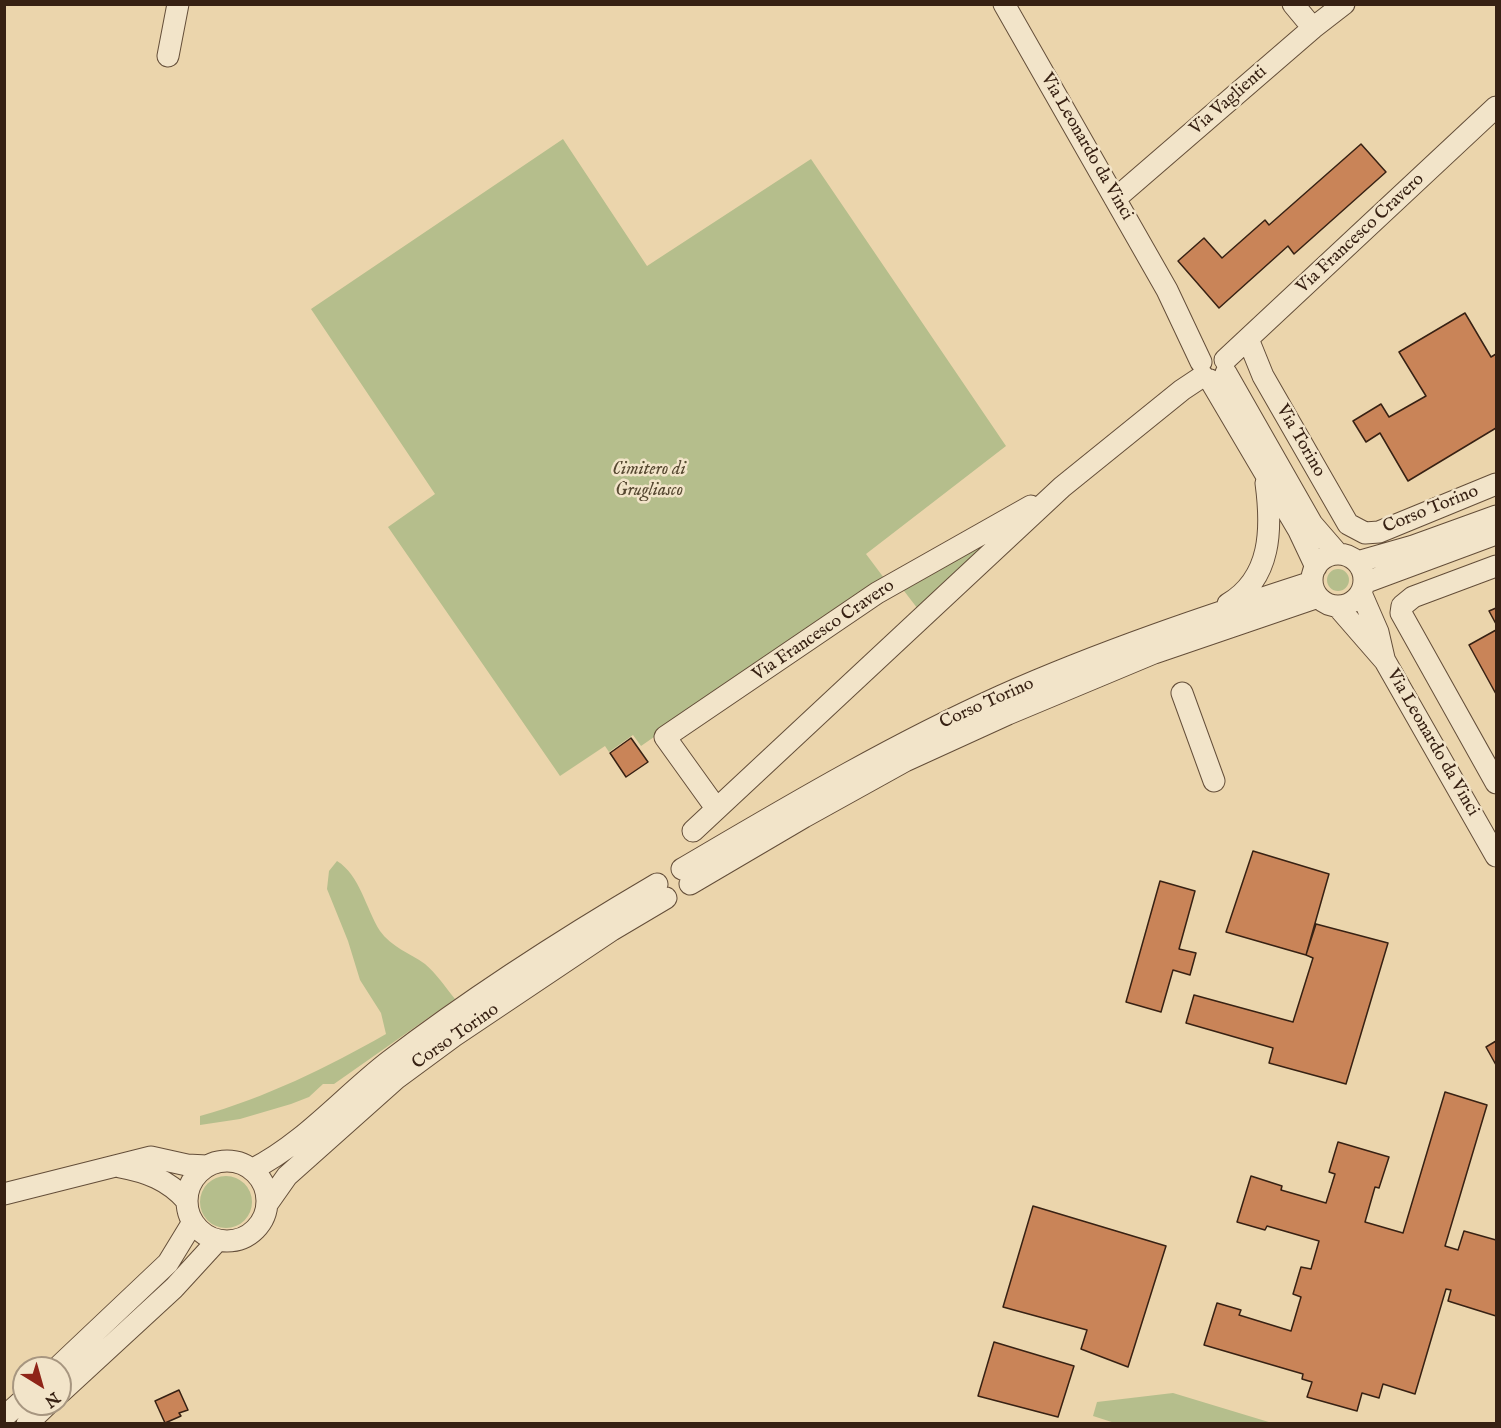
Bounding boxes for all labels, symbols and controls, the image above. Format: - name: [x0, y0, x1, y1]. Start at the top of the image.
- street label: Via Vaglienti: [1186, 62, 1272, 140]
- street label: Via Leonardo da Vinci: [1035, 70, 1137, 224]
- street label: Via Francesco Cravero: [1293, 169, 1429, 299]
- street label: Via Torino: [1271, 401, 1329, 481]
- park label: Cimitero di Grugliasco: [612, 459, 686, 502]
- street label: Corso Torino: [1380, 481, 1482, 539]
- street label: Via Francesco Cravero: [749, 575, 899, 687]
- street label: Via Leonardo da Vinci: [1381, 666, 1483, 820]
- street label: Corso Torino: [936, 674, 1038, 734]
- street label: Corso Torino: [408, 999, 504, 1075]
- north arrow: [12, 1356, 72, 1416]
- text: N: [40, 1387, 63, 1411]

